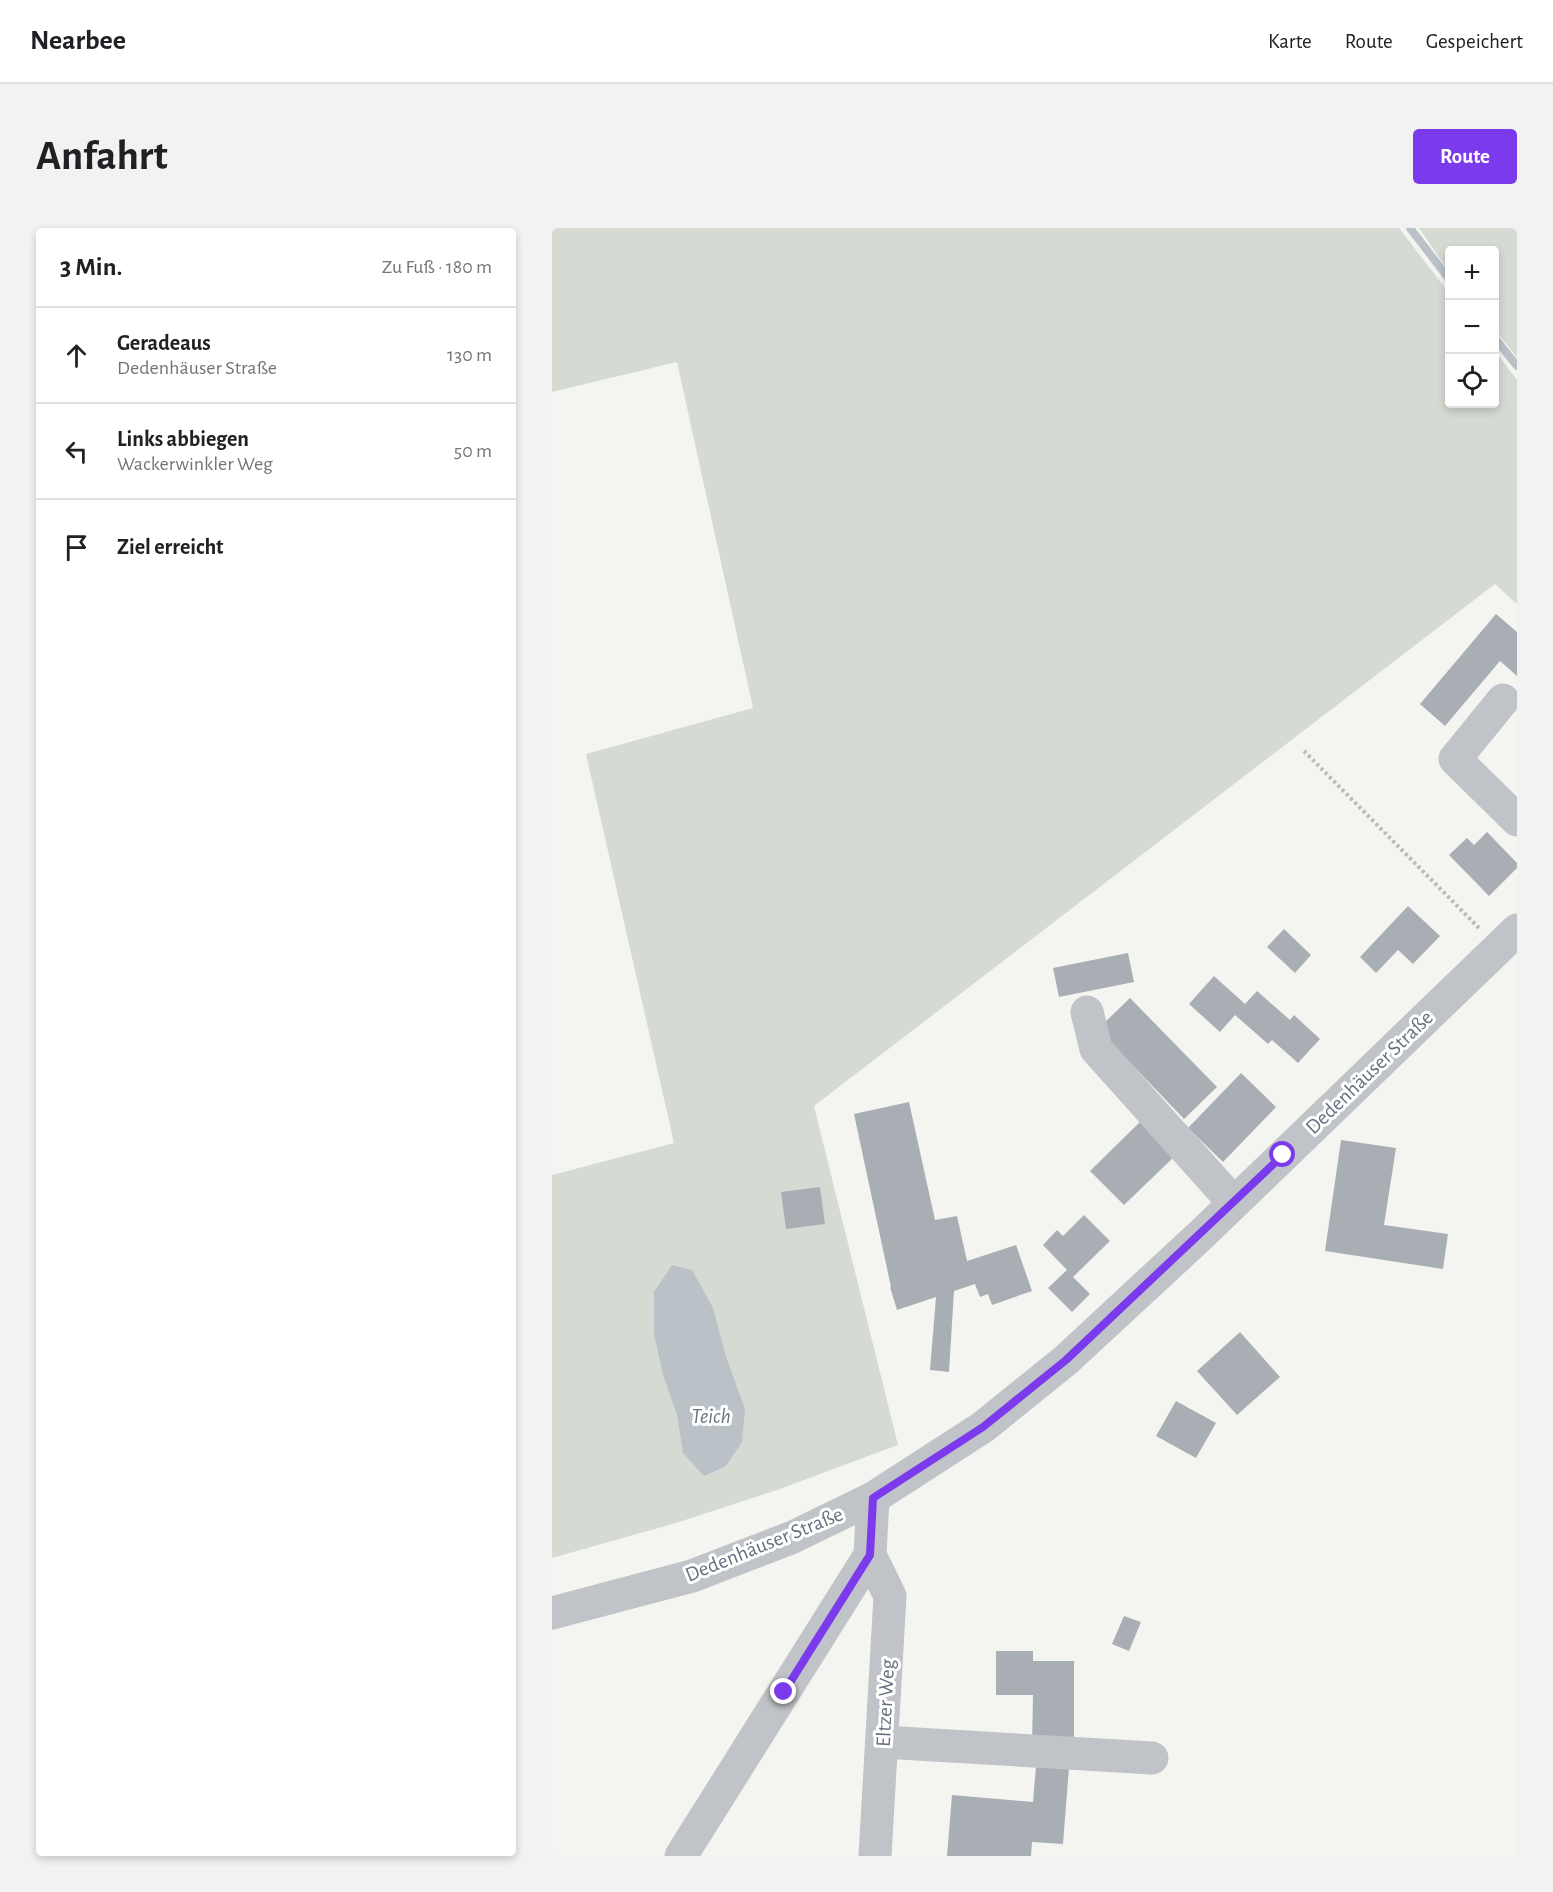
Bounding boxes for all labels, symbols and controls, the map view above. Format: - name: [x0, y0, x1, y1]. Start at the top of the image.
- text: Nearbee: [30, 27, 126, 55]
- text: Karte: [1268, 31, 1312, 52]
- text: Route: [1345, 31, 1393, 52]
- text: Gespeichert: [1426, 31, 1523, 52]
- button: Route: [1413, 129, 1517, 184]
- text: Anfahrt: [36, 135, 168, 177]
- map controls: [1445, 246, 1499, 408]
- button: +: [1445, 246, 1499, 300]
- text: 3 Min.: [60, 254, 122, 280]
- text: Zu Fuß · 180 m: [382, 257, 492, 277]
- button: −: [1445, 300, 1499, 354]
- text: Geradeaus: [117, 332, 211, 354]
- icon: ahead: [60, 339, 93, 372]
- text: 130 m: [447, 345, 492, 365]
- button: locate: [1445, 354, 1499, 408]
- text: Dedenhäuser Straße: [117, 358, 277, 378]
- text: Links abbiegen: [117, 428, 249, 450]
- icon: left: [60, 435, 93, 468]
- text: 50 m: [454, 441, 492, 461]
- text: Wackerwinkler Weg: [117, 454, 273, 474]
- icon: arrive: [60, 531, 93, 564]
- text: Ziel erreicht: [117, 536, 224, 558]
- street label: Dedenhäuser Straße: [1302, 1006, 1437, 1138]
- route start: [1269, 1141, 1295, 1167]
- water label: Teich: [691, 1405, 731, 1427]
- street label: Dedenhäuser Straße: [682, 1503, 846, 1586]
- street label: Eltzer Weg: [873, 1658, 898, 1747]
- route end: [770, 1678, 796, 1704]

